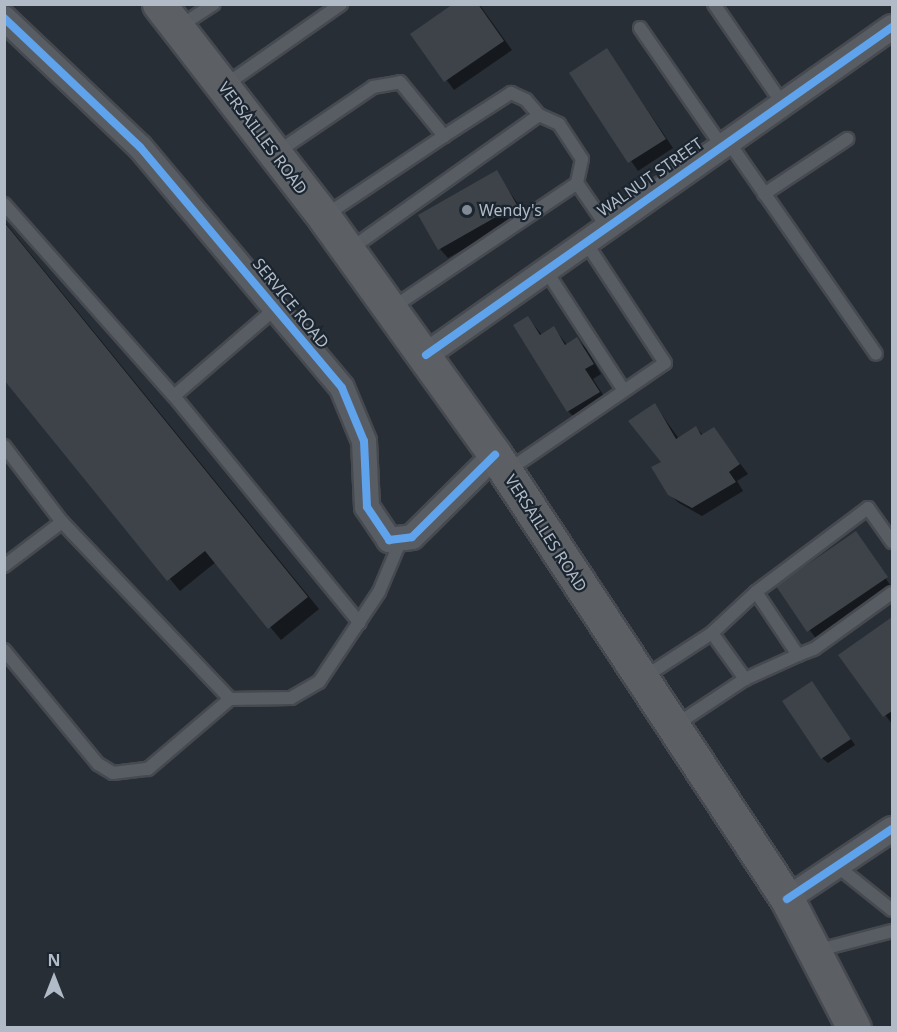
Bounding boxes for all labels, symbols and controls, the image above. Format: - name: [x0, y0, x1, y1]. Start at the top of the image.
- street label: VERSAILLES ROAD: [215, 78, 311, 198]
- street label: WALNUT STREET: [594, 134, 706, 220]
- place label: Wendy's: [479, 200, 542, 220]
- marker: Wendy's: [460, 203, 474, 217]
- street label: SERVICE ROAD: [249, 254, 333, 352]
- street label: VERSAILLES ROAD: [501, 471, 591, 595]
- north arrow: [24, 948, 84, 1008]
- text: N: [47, 949, 61, 971]

